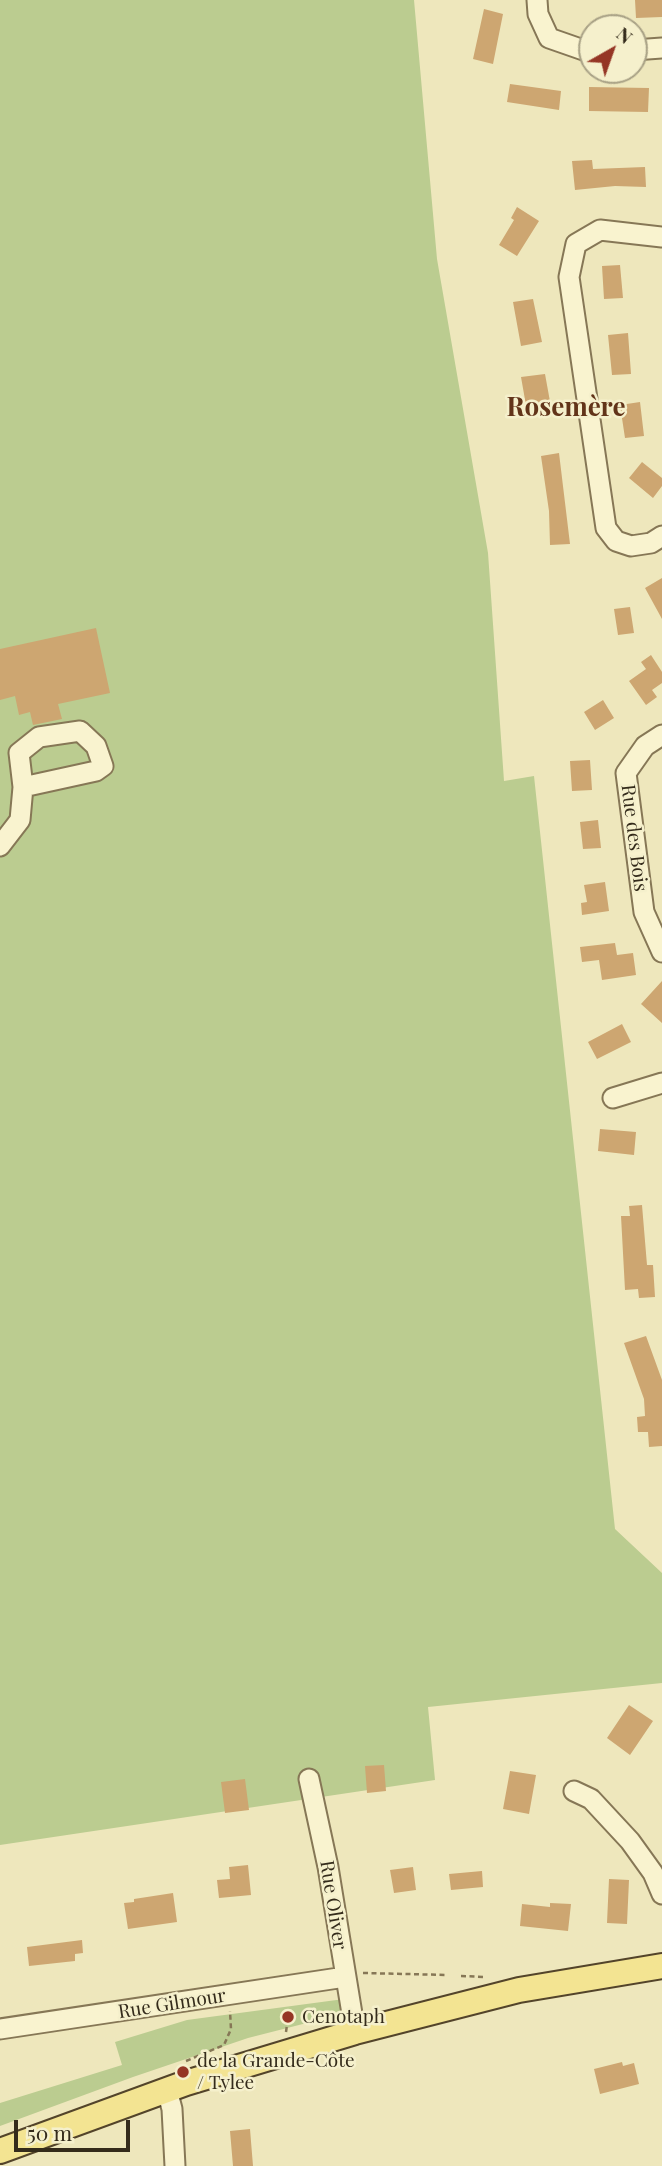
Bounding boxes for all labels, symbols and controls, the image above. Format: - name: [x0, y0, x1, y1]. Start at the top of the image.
- north arrow: [578, 14, 648, 84]
- text: N: [612, 20, 639, 49]
- district label: Rosemère: [506, 392, 626, 424]
- street label: Rue des Bois: [616, 783, 652, 893]
- street label: Rue Oliver: [315, 1859, 351, 1951]
- street label: Rue Gilmour: [116, 1984, 228, 2024]
- place label: Cenotaph: [302, 2006, 385, 2028]
- marker: Cenotaph: [280, 2009, 296, 2025]
- place label: de la Grande-Côte / Tylee: [197, 2050, 355, 2094]
- marker: de la Grande-Côte / Tylee: [175, 2064, 191, 2080]
- scale bar: [18, 2106, 133, 2150]
- text: 50 m: [27, 2118, 72, 2146]

